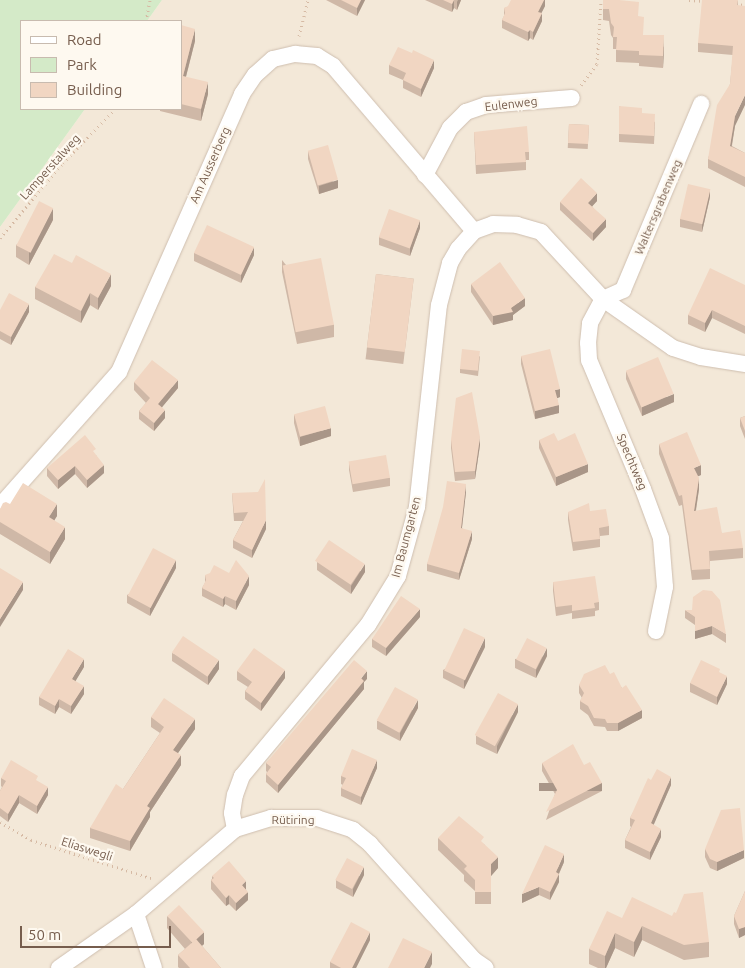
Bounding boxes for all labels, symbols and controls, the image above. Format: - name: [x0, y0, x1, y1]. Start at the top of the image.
- legend: [20, 20, 182, 110]
- text: Road: [67, 31, 102, 48]
- text: Park: [67, 56, 97, 73]
- text: Building: [67, 81, 122, 98]
- street label: Eulenweg: [484, 94, 538, 114]
- street label: Am Ausserberg: [187, 125, 233, 205]
- street label: Lamperstalweg: [17, 131, 83, 203]
- street label: Waltersgrabenweg: [631, 157, 685, 257]
- street label: Spechtweg: [614, 432, 650, 492]
- street label: Im Baumgarten: [388, 495, 424, 579]
- street label: Rütiring: [271, 813, 315, 827]
- street label: Eliaswegli: [60, 834, 114, 864]
- scale bar: [22, 916, 174, 948]
- text: 50 m: [28, 926, 61, 943]

